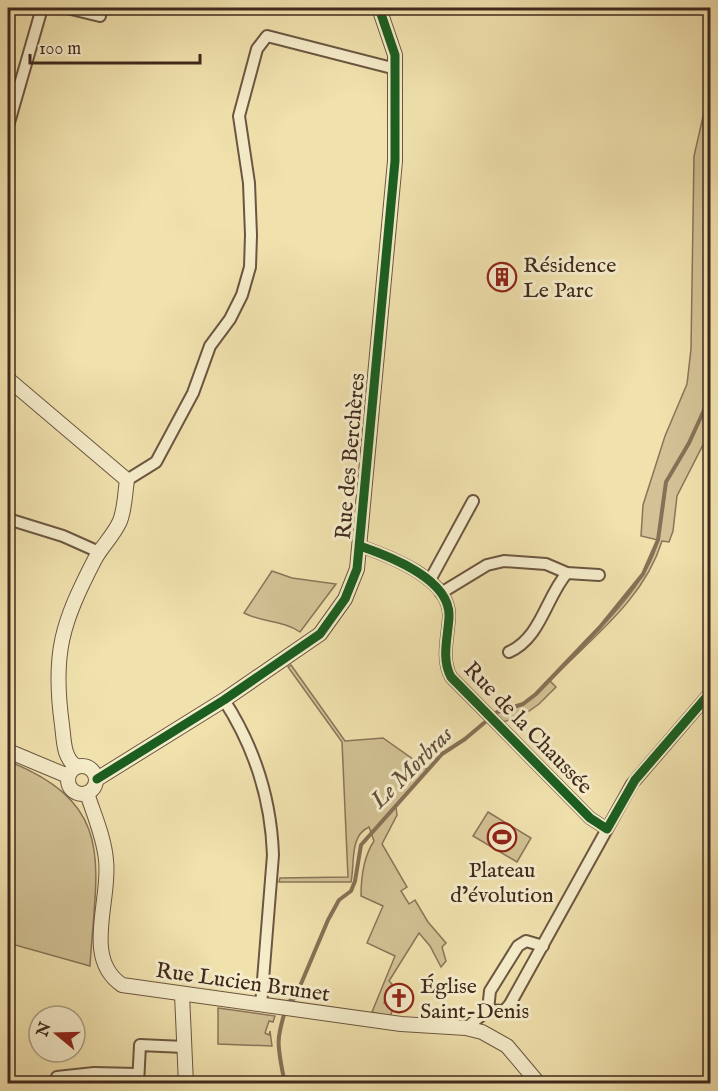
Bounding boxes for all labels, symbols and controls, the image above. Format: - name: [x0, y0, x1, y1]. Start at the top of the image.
- scale bar: [30, 27, 200, 65]
- text: 100 m: [39, 38, 81, 61]
- place label: Résidence Le Parc: [523, 252, 616, 305]
- building icon: Résidence Le Parc: [486, 261, 518, 293]
- street label: Rue des Berchères: [330, 372, 372, 541]
- street label: Rue de la Chaussée: [457, 656, 598, 801]
- water label: Le Morbras: [364, 719, 461, 817]
- sports icon: Plateau d’évolution: [486, 821, 518, 853]
- place label: Plateau d’évolution: [450, 857, 554, 910]
- street label: Rue Lucien Brunet: [154, 957, 332, 1009]
- place label: Église Saint-Denis: [420, 973, 529, 1026]
- church icon: Église Saint-Denis: [383, 982, 415, 1014]
- north arrow: [27, 1004, 87, 1064]
- text: N: [33, 1020, 56, 1041]

